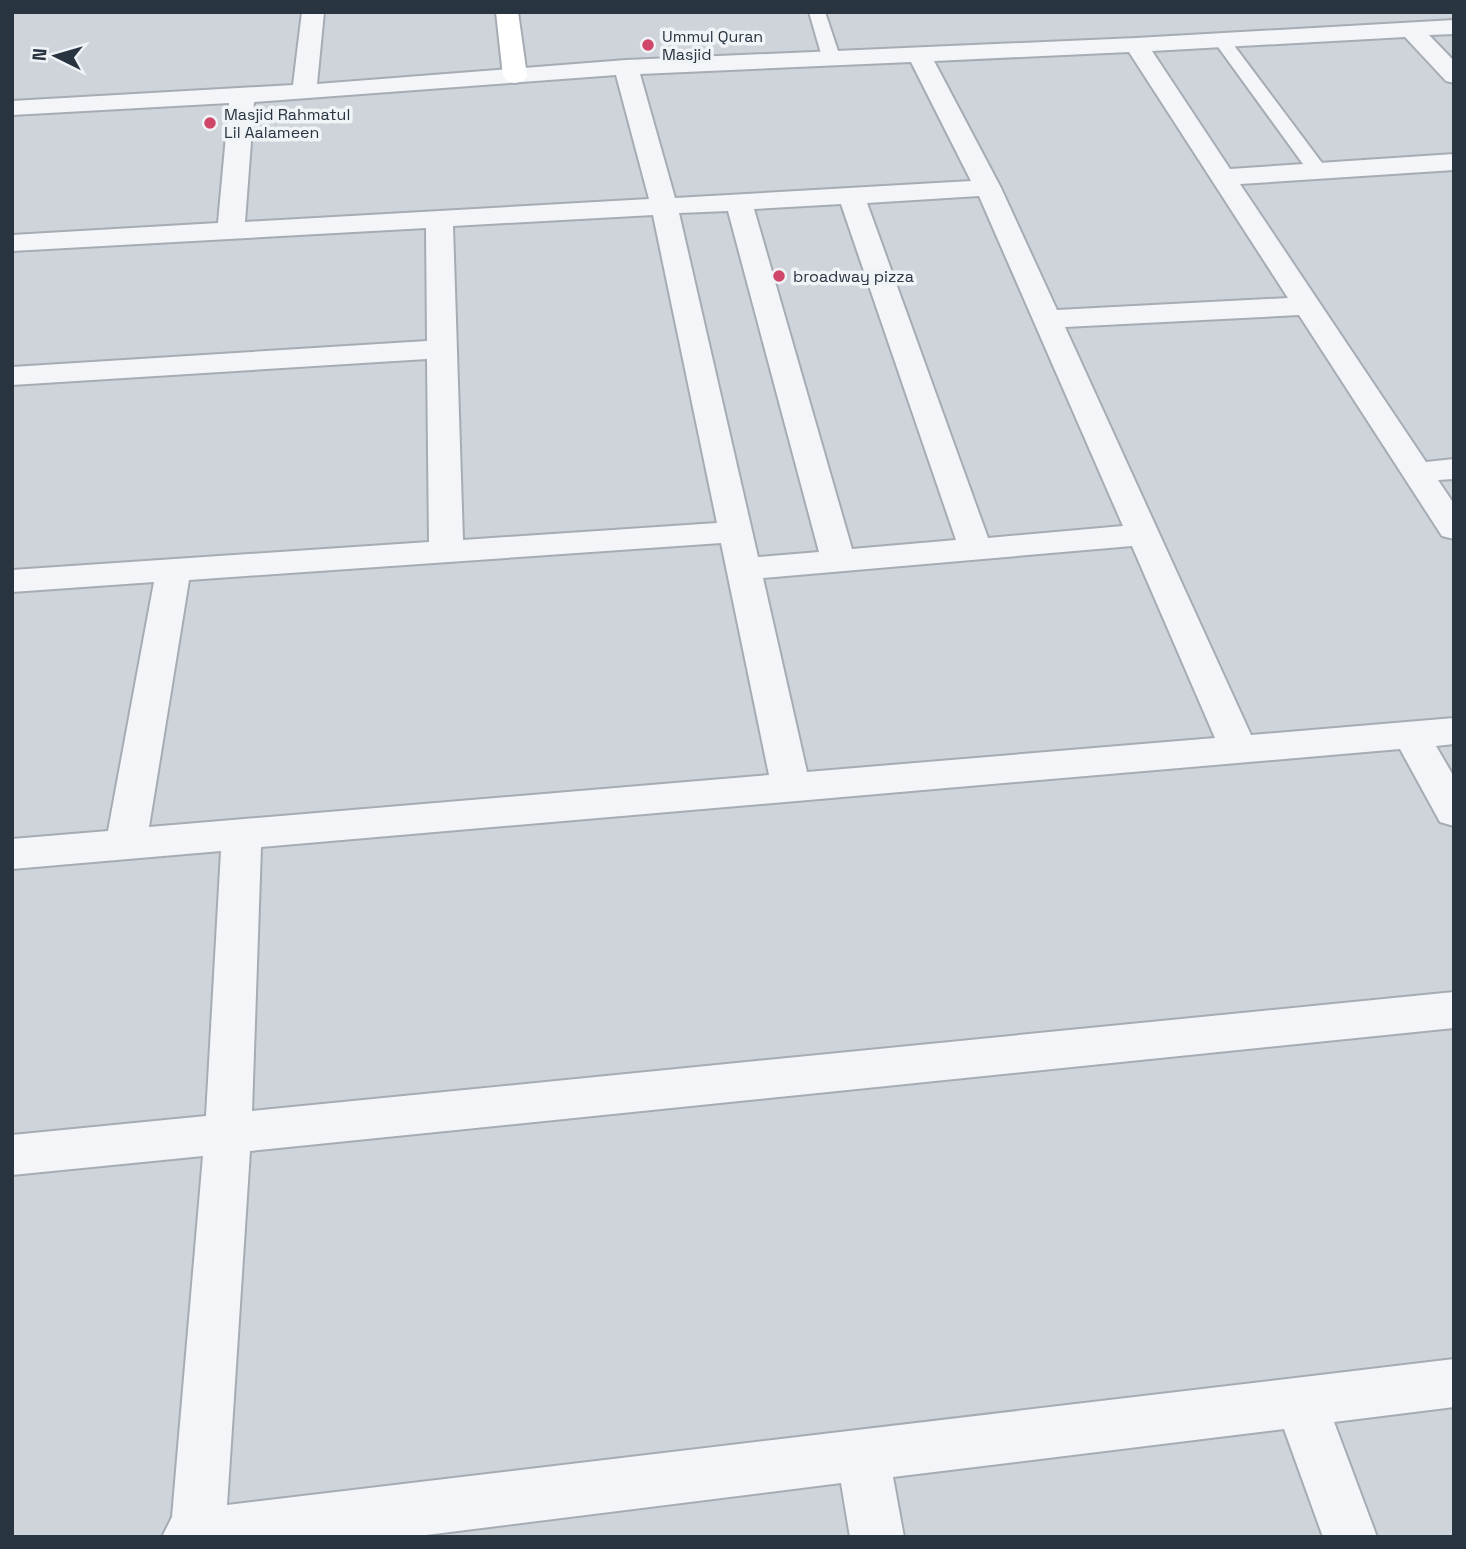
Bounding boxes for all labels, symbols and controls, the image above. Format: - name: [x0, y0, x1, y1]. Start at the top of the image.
- north arrow: [21, 21, 91, 91]
- place label: Ummul Quran Masjid: [662, 26, 763, 65]
- marker: Ummul Quran Masjid: [640, 37, 656, 53]
- text: N: [27, 47, 53, 62]
- place label: Masjid Rahmatul Lil Aalameen: [224, 104, 350, 143]
- marker: Masjid Rahmatul Lil Aalameen: [202, 115, 218, 131]
- place label: broadway pizza: [793, 266, 914, 287]
- marker: broadway pizza: [771, 268, 787, 284]

